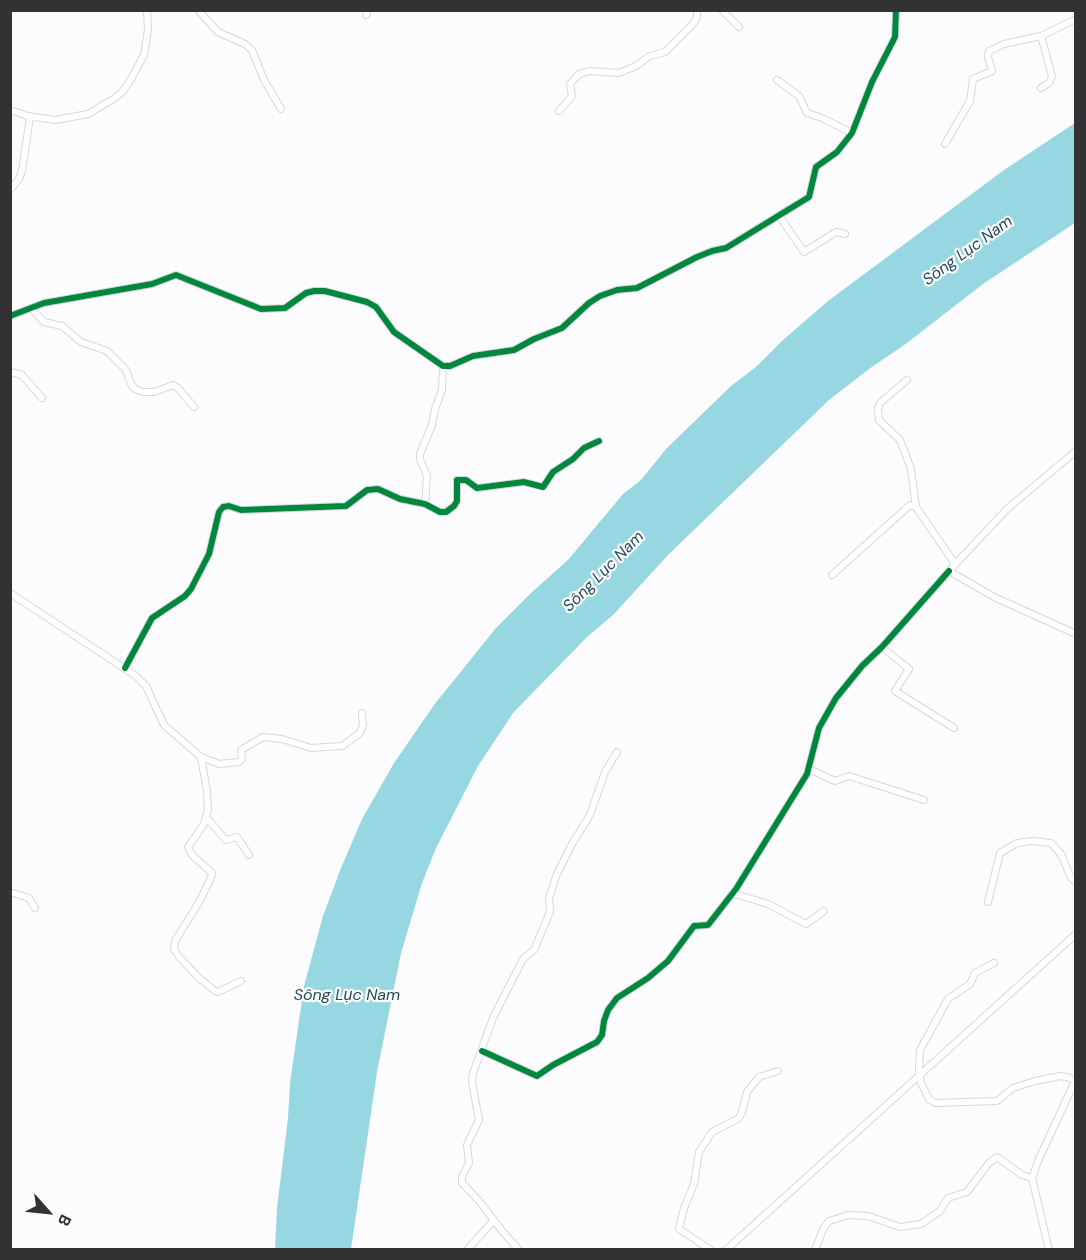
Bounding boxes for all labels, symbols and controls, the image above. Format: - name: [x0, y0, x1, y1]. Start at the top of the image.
- water label: Sông Lục Nam: [919, 212, 1017, 290]
- water label: Sông Lục Nam: [560, 528, 648, 616]
- water label: Sông Lục Nam: [294, 986, 400, 1006]
- north arrow: [18, 1182, 78, 1242]
- text: B: [53, 1211, 76, 1230]

